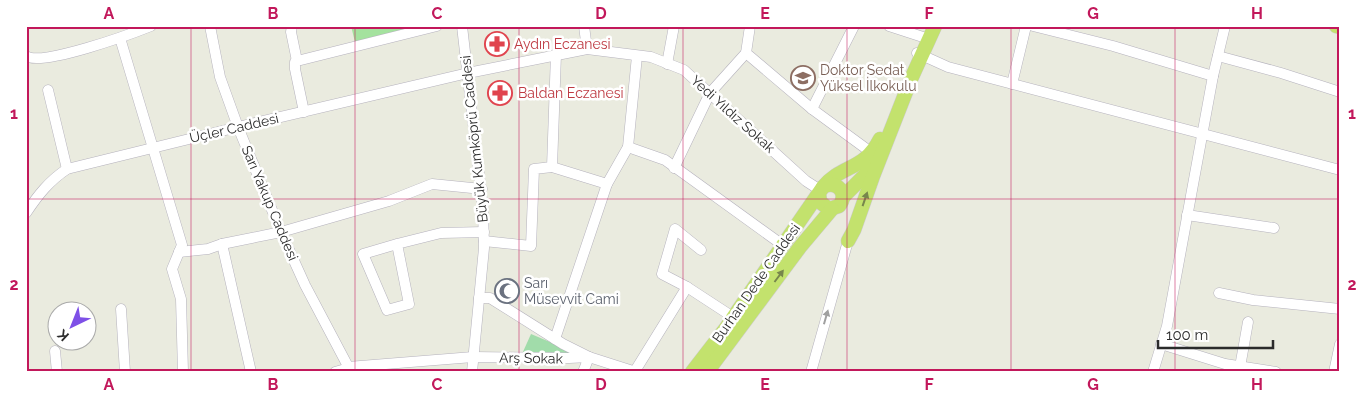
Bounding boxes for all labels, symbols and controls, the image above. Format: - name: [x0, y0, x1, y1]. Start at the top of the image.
- text: A: [104, 4, 115, 23]
- text: B: [268, 4, 279, 23]
- text: C: [432, 4, 443, 23]
- text: D: [595, 4, 607, 23]
- text: E: [760, 4, 770, 23]
- text: F: [924, 4, 934, 23]
- text: G: [1087, 4, 1099, 23]
- text: H: [1251, 4, 1263, 23]
- pharmacy icon: Aydın Eczanesi: [484, 31, 510, 57]
- place label: Aydın Eczanesi: [514, 36, 611, 52]
- street label: Büyük Kumköprü Caddesi: [457, 55, 491, 223]
- place label: Doktor Sedat Yüksel İlkokulu: [820, 62, 916, 94]
- school or university icon: Doktor Sedat Yüksel İlkokulu: [790, 65, 816, 91]
- street label: Yedi Yıldız Sokak: [688, 72, 779, 156]
- pharmacy icon: Baldan Eczanesi: [487, 80, 513, 106]
- place label: Baldan Eczanesi: [518, 85, 624, 101]
- text: 1: [10, 104, 18, 123]
- text: 1: [1348, 104, 1356, 123]
- street label: Üçler Caddesi: [187, 108, 280, 146]
- street label: Sarı Yakup Caddesi: [239, 143, 301, 263]
- one-way arrow: [861, 192, 869, 207]
- street label: Burhan Dede Caddesi: [709, 220, 803, 346]
- one-way arrow: [773, 270, 784, 283]
- text: 2: [9, 275, 19, 294]
- place label: Sarı Müsevvit Cami: [524, 275, 619, 307]
- text: 2: [1347, 275, 1357, 294]
- mosque icon: Sarı Müsevvit Cami: [494, 278, 520, 304]
- north arrow: [48, 300, 98, 350]
- one-way arrow: [822, 310, 830, 325]
- scale bar: [1158, 318, 1274, 350]
- text: K: [54, 326, 72, 345]
- text: 100 m: [1166, 326, 1208, 344]
- street label: Arş Sokak: [499, 349, 564, 367]
- text: A: [104, 375, 115, 394]
- text: B: [268, 375, 279, 394]
- text: C: [432, 375, 443, 394]
- text: D: [595, 375, 607, 394]
- text: E: [760, 375, 770, 394]
- text: F: [924, 375, 934, 394]
- text: G: [1087, 375, 1099, 394]
- text: H: [1251, 375, 1263, 394]

